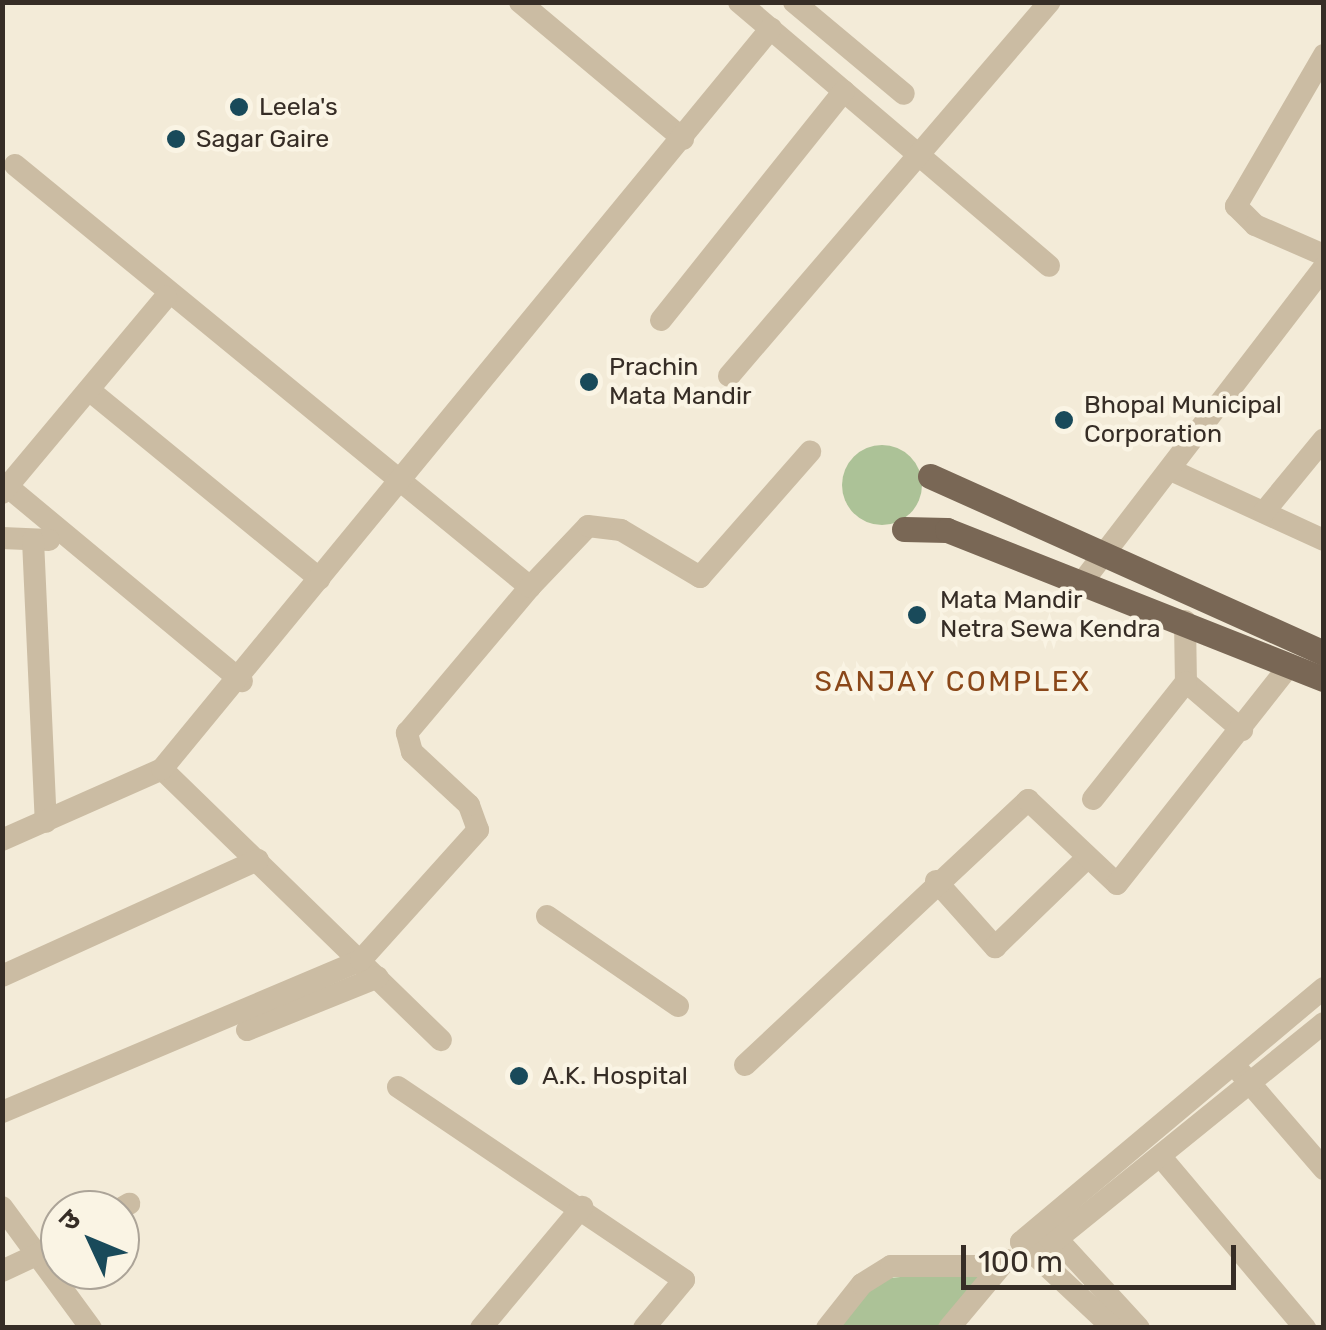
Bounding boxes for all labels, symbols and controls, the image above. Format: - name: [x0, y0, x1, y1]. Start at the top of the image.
- place label: Leela's: [259, 92, 338, 122]
- marker: Leela's: [228, 96, 250, 118]
- place label: Sagar Gaire: [196, 124, 330, 154]
- marker: Sagar Gaire: [165, 128, 187, 150]
- place label: Prachin Mata Mandir: [609, 353, 751, 412]
- marker: Prachin Mata Mandir: [578, 371, 600, 393]
- place label: Bhopal Municipal Corporation: [1084, 391, 1282, 450]
- marker: Bhopal Municipal Corporation: [1053, 409, 1075, 431]
- place label: Mata Mandir Netra Sewa Kendra: [940, 586, 1160, 645]
- marker: Mata Mandir Netra Sewa Kendra: [904, 602, 930, 628]
- district label: SANJAY COMPLEX: [814, 665, 1092, 699]
- place label: A.K. Hospital: [542, 1061, 688, 1091]
- marker: A.K. Hospital: [506, 1063, 532, 1089]
- north arrow: [40, 1190, 140, 1290]
- text: उ: [52, 1203, 87, 1238]
- scale bar: [966, 1225, 1241, 1287]
- text: 100 m: [978, 1244, 1063, 1280]

